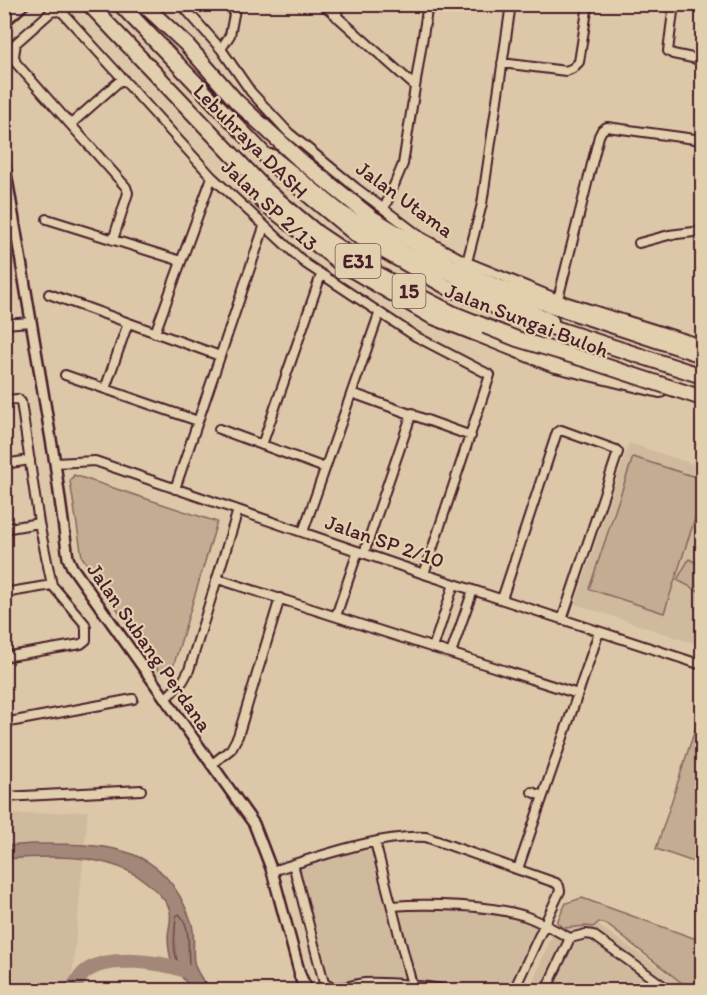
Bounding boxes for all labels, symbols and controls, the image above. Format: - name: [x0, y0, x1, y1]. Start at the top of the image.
- street label: Lebuhraya DASH: [188, 78, 314, 204]
- street label: Jalan SP 2/13: [217, 154, 323, 256]
- street label: Jalan Utama: [351, 155, 459, 243]
- road number: E31: [336, 244, 380, 278]
- road number: 15: [392, 274, 426, 308]
- street label: Jalan Sungai Buloh: [442, 277, 612, 363]
- street label: Jalan SP 2/10: [322, 509, 448, 573]
- street label: Jalan Subang Perdana: [82, 558, 218, 736]

